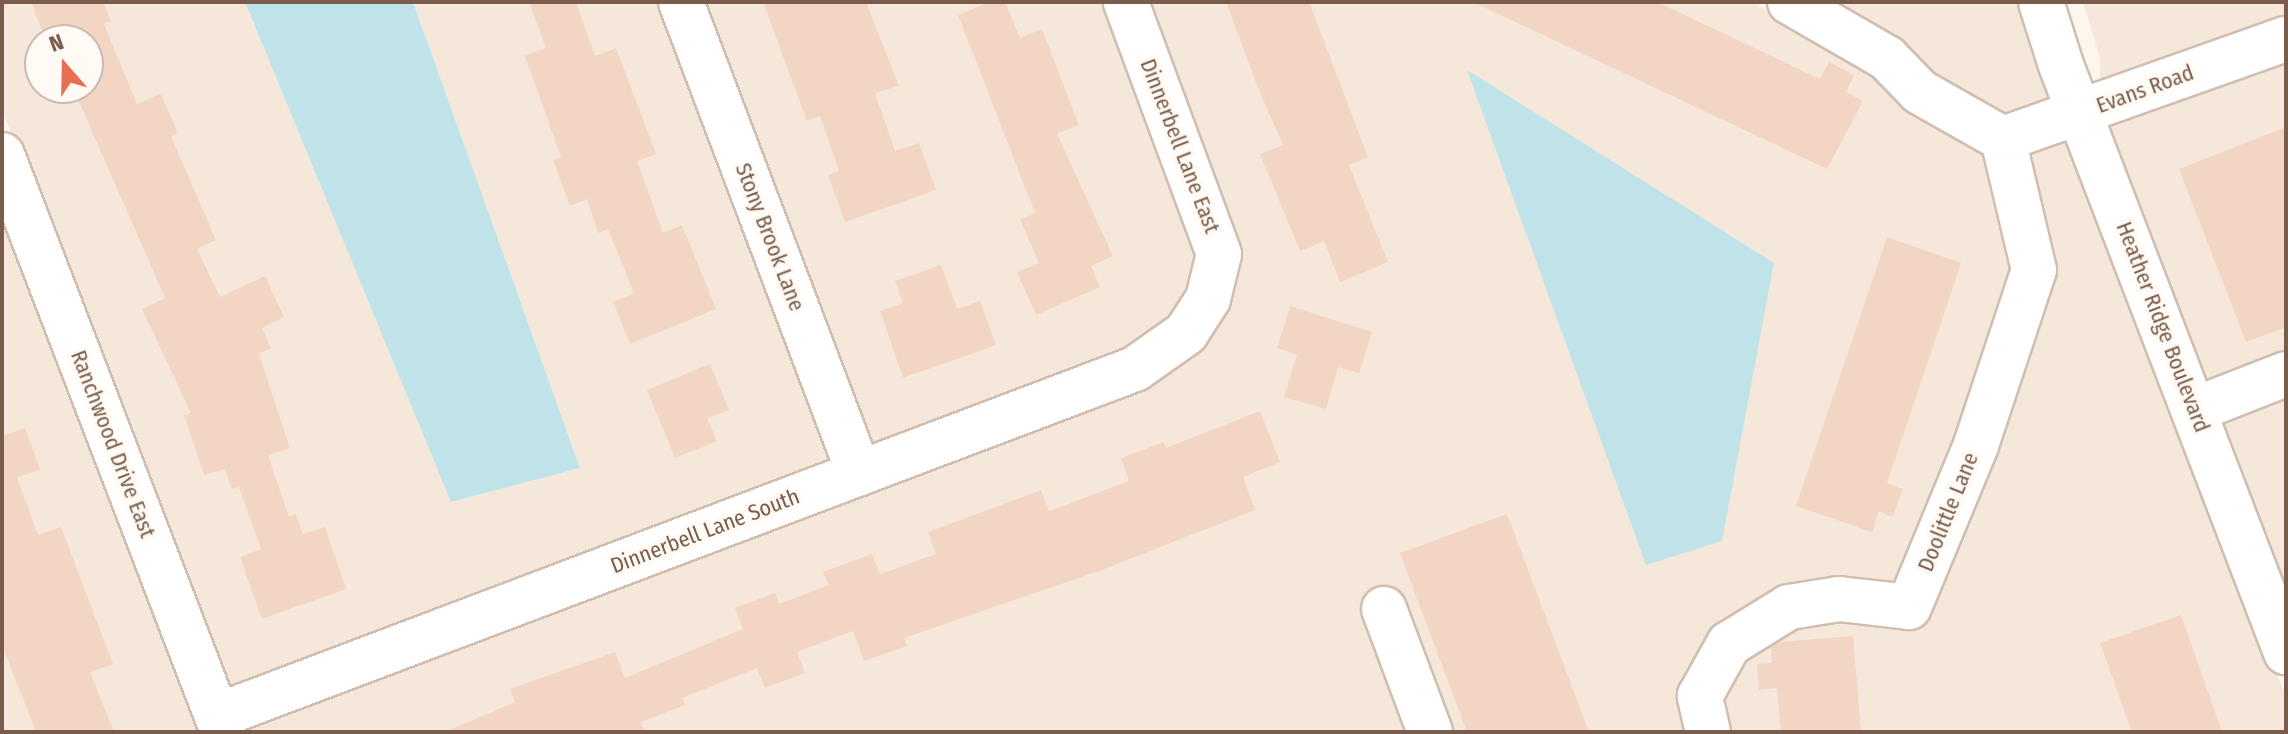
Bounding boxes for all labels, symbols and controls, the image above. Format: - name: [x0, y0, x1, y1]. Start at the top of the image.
- north arrow: [24, 24, 104, 104]
- text: N: [45, 28, 67, 58]
- street label: Dinnerbell Lane East: [1135, 55, 1225, 237]
- street label: Evans Road: [2093, 59, 2197, 119]
- street label: Stony Brook Lane: [730, 159, 810, 315]
- street label: Heather Ridge Boulevard: [2111, 218, 2215, 436]
- street label: Ranchwood Drive East: [65, 347, 161, 541]
- street label: Doolittle Lane: [1912, 449, 1984, 575]
- street label: Dinnerbell Lane South: [607, 483, 803, 579]

